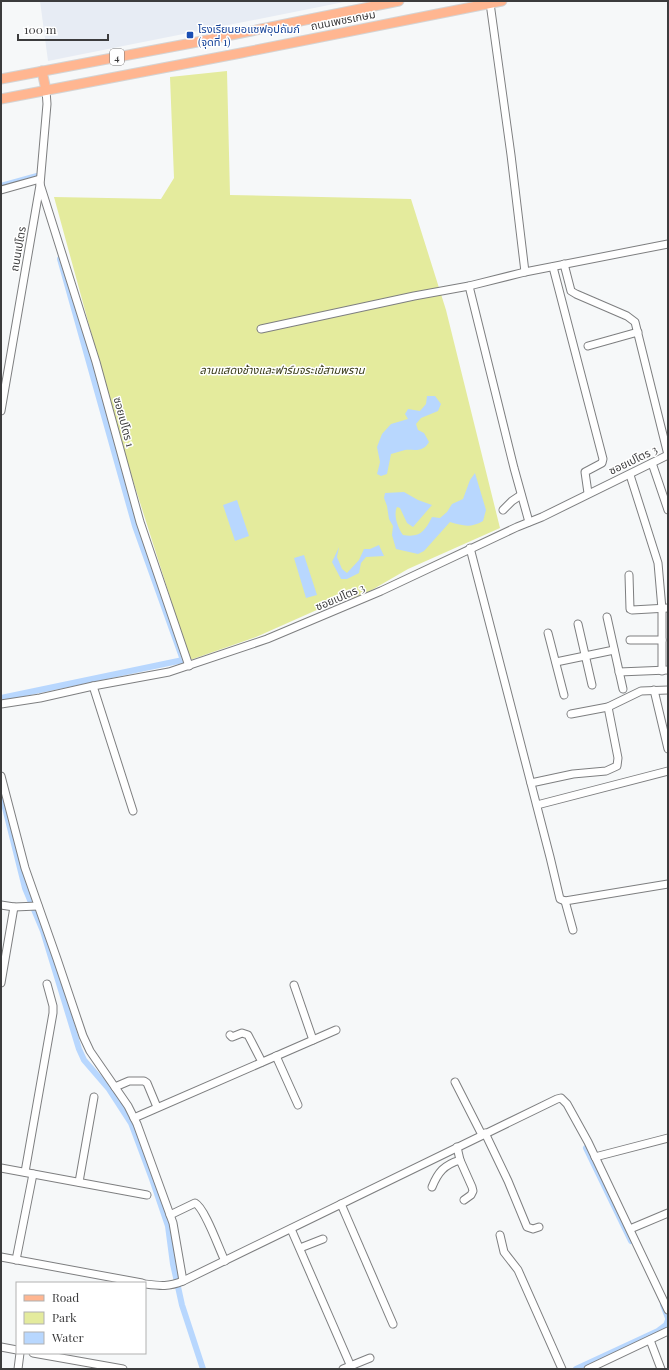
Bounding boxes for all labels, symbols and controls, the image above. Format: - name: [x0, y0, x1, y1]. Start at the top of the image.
- street label: ถนนเพชรเกษม: [309, 6, 377, 33]
- scale bar: [18, 16, 108, 42]
- text: 100 m: [24, 21, 57, 37]
- place label: โรงเรียนยอแซฟอุปถัมภ์ (จุดที่ 1): [198, 21, 300, 49]
- marker: โรงเรียนยอแซฟอุปถัมภ์ (จุดที่ 1): [185, 30, 195, 40]
- road number: 4: [110, 49, 124, 65]
- street label: ถนนเปโตร: [6, 225, 29, 273]
- park label: ลานแสดงช้างและฟาร์มจระเข้สามพราน: [199, 362, 366, 377]
- street label: ซอยเปโตร 1: [111, 395, 138, 449]
- street label: ซอยเปโตร 3: [606, 441, 660, 478]
- street label: ซอยเปโตร 3: [313, 579, 367, 614]
- legend: [16, 1282, 146, 1354]
- text: Road: [52, 1289, 79, 1305]
- text: Park: [52, 1309, 77, 1325]
- text: Water: [51, 1329, 85, 1345]

